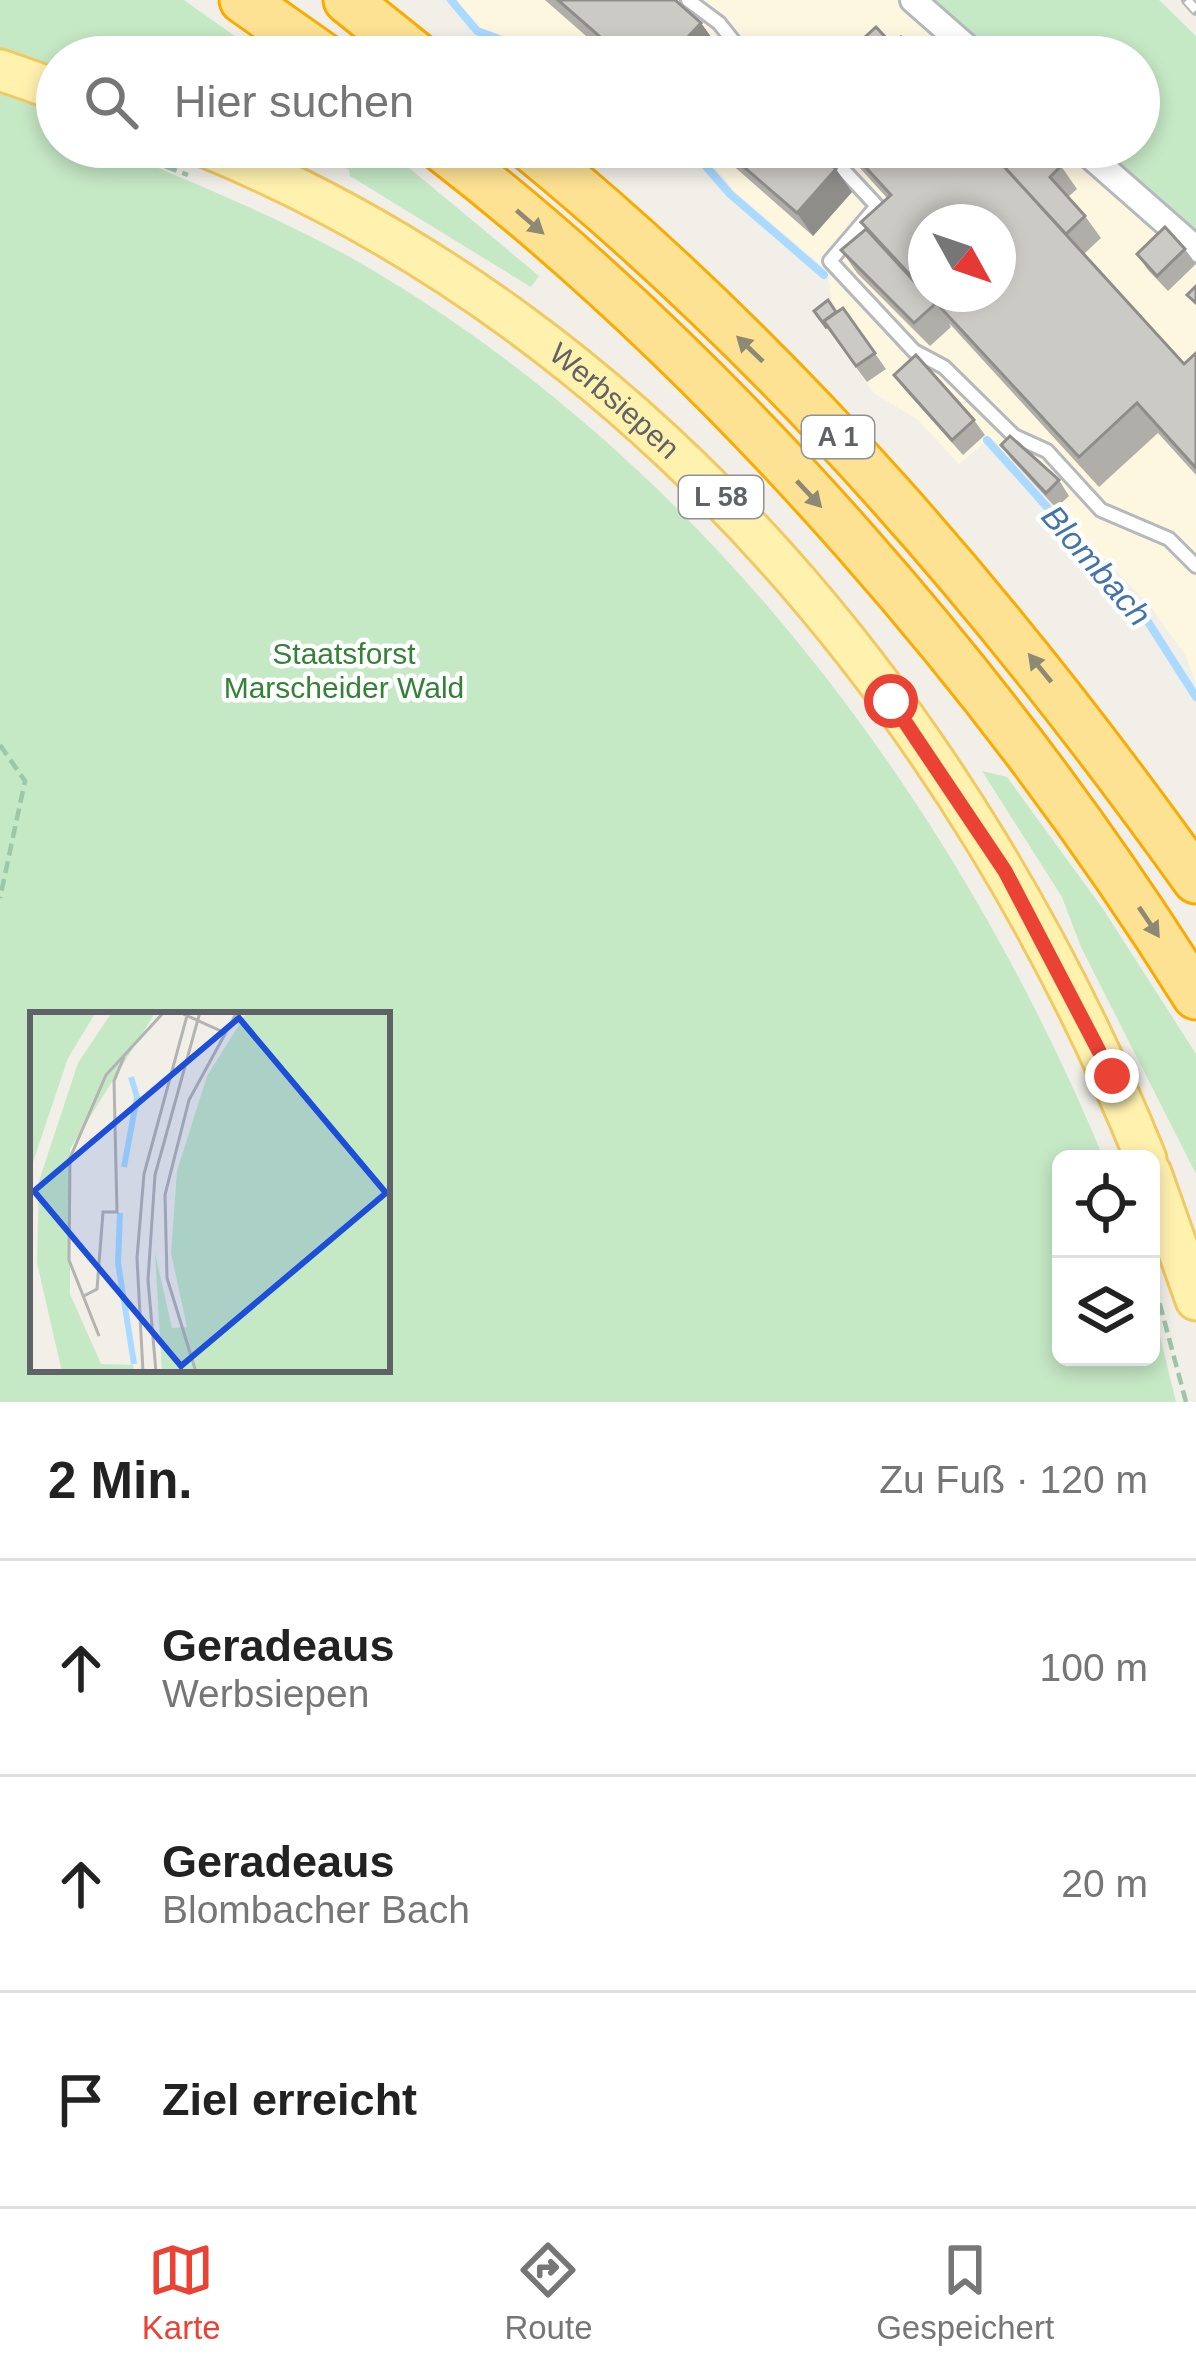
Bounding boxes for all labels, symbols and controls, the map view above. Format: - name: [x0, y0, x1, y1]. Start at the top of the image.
- search box: [36, 36, 1160, 168]
- icon: search: [78, 69, 144, 135]
- text: Hier suchen: [174, 76, 414, 127]
- north arrow: [908, 204, 1016, 312]
- one-way arrow: [515, 209, 545, 235]
- one-way arrow: [736, 335, 765, 363]
- street label: Werbsiepen: [543, 336, 686, 465]
- road number: A 1: [802, 416, 874, 458]
- road number: L 58: [679, 476, 763, 518]
- one-way arrow: [795, 479, 823, 508]
- water label: Blombach: [1035, 498, 1159, 633]
- park label: Staatsforst Marscheider Wald: [224, 637, 464, 704]
- one-way arrow: [1028, 653, 1053, 684]
- route start: [864, 674, 918, 728]
- one-way arrow: [1137, 906, 1160, 939]
- inset map: [30, 1012, 390, 1372]
- route end: [1085, 1049, 1139, 1103]
- map controls: [1052, 1150, 1160, 1366]
- button: locate: [1052, 1150, 1160, 1258]
- button: layers: [1052, 1258, 1160, 1366]
- text: 2 Min.: [48, 1452, 193, 1509]
- text: Zu Fuß · 120 m: [879, 1458, 1148, 1501]
- text: Geradeaus: [162, 1620, 395, 1671]
- icon: ahead: [48, 1635, 114, 1701]
- text: 100 m: [1040, 1646, 1148, 1689]
- text: Werbsiepen: [162, 1672, 369, 1715]
- text: Geradeaus: [162, 1836, 395, 1887]
- icon: ahead: [48, 1851, 114, 1917]
- text: 20 m: [1061, 1862, 1148, 1905]
- text: Blombacher Bach: [162, 1888, 470, 1931]
- icon: arrive: [48, 2067, 114, 2133]
- text: Ziel erreicht: [162, 2074, 417, 2125]
- tab: Karte: [142, 2237, 221, 2347]
- tab: Route: [504, 2237, 592, 2347]
- tab: Gespeichert: [876, 2237, 1054, 2347]

